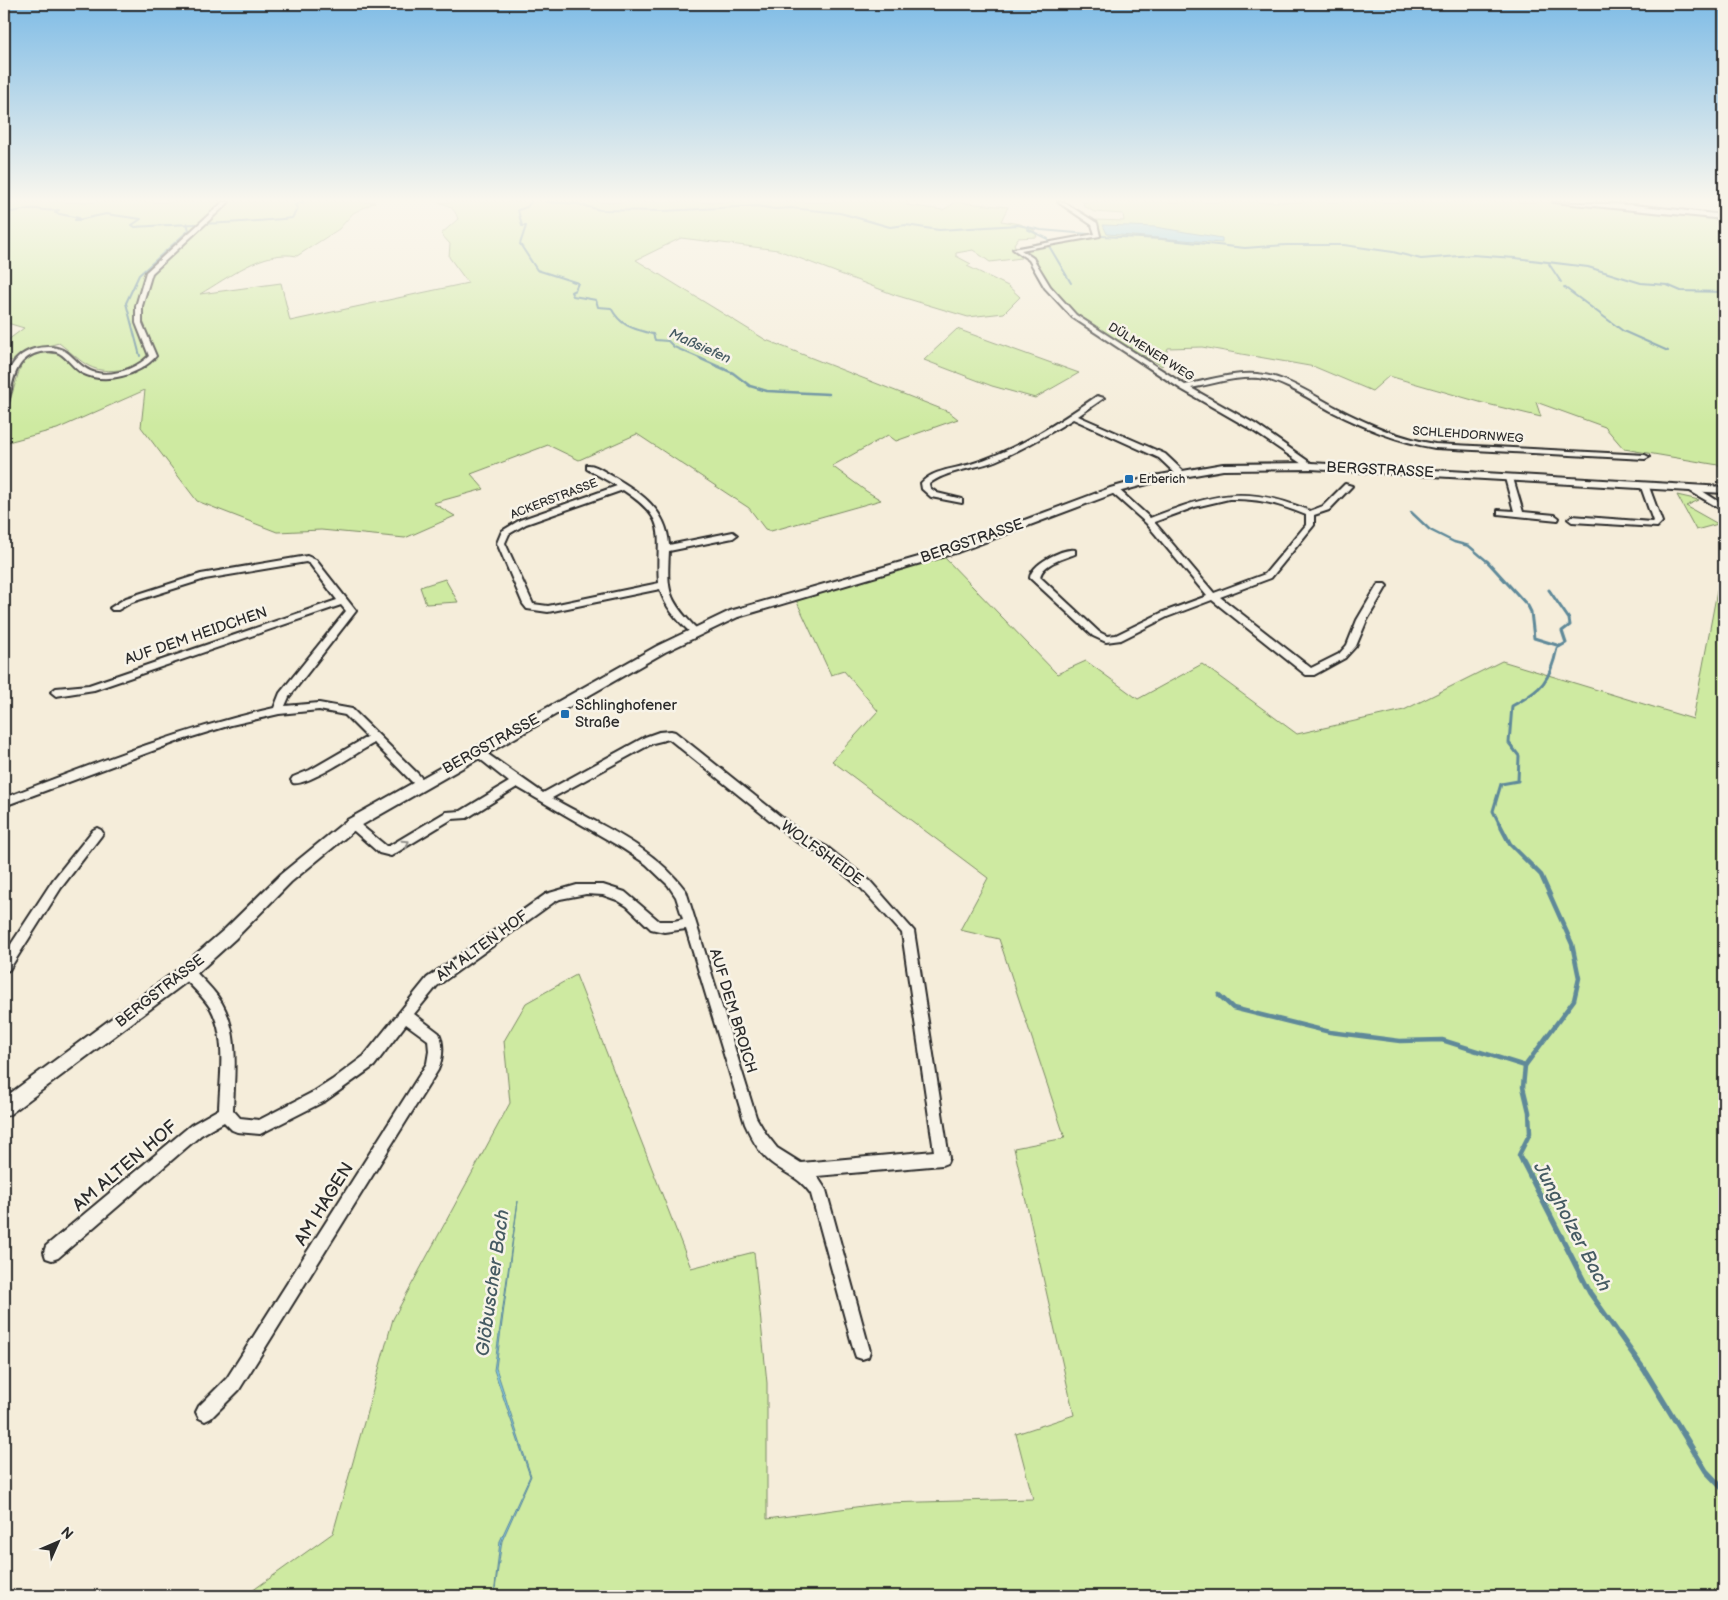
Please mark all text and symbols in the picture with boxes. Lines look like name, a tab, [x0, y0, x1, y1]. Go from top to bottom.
street label: DÜLMENER WEG	[1105, 319, 1197, 384]
water label: Maßsiefen	[667, 325, 734, 367]
street label: SCHLEHDORNWEG	[1412, 424, 1524, 446]
street label: BERGSTRASSE	[1326, 458, 1434, 482]
place label: Erberich	[1139, 472, 1186, 487]
marker: Erberich	[1123, 473, 1135, 485]
street label: ACKERSTRASSE	[508, 475, 600, 523]
street label: BERGSTRASSE	[918, 514, 1026, 568]
street label: AUF DEM HEIDCHEN	[122, 603, 270, 669]
place label: Schlinghofener Straße	[575, 696, 677, 732]
marker: Schlinghofener Straße	[559, 708, 571, 720]
street label: BERGSTRASSE	[439, 710, 543, 778]
street label: WOLFSHEIDE	[777, 817, 867, 889]
one-way arrow	[401, 839, 410, 849]
street label: AM ALTEN HOF	[433, 906, 531, 985]
street label: AUF DEM BROICH	[705, 946, 761, 1076]
street label: BERGSTRASSE	[112, 950, 208, 1032]
street label: AM ALTEN HOF	[68, 1116, 182, 1216]
water label: Jungholzer Bach	[1528, 1157, 1616, 1296]
street label: AM HAGEN	[290, 1159, 358, 1249]
water label: Glöbuscher Bach	[471, 1208, 515, 1358]
north arrow	[32, 1518, 82, 1568]
text: N	[57, 1523, 77, 1543]

